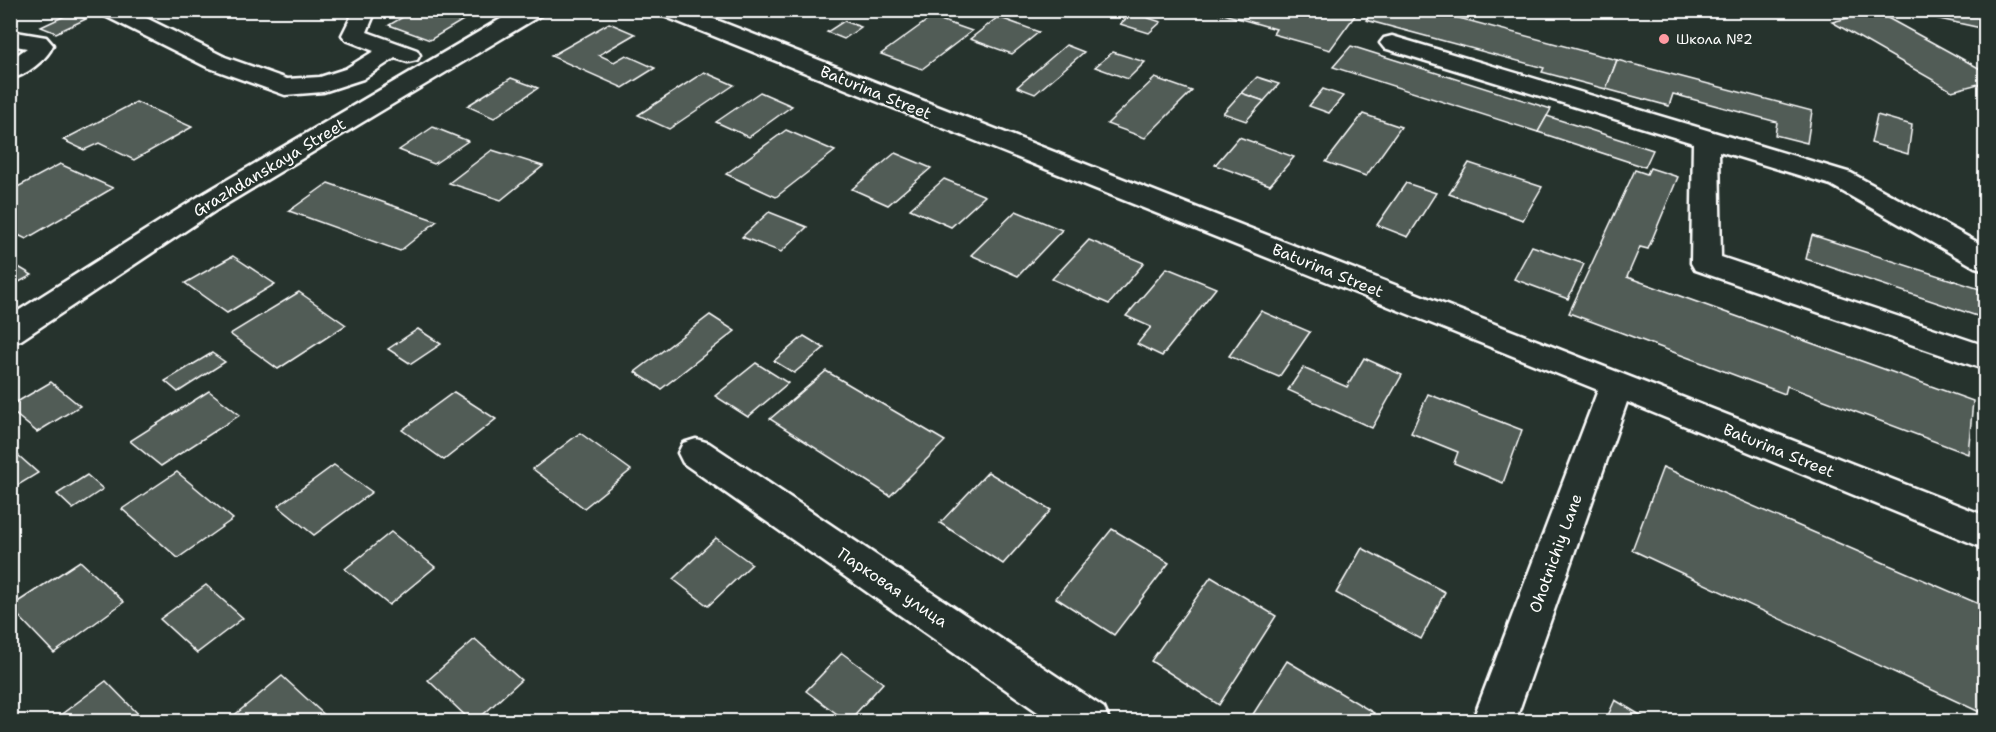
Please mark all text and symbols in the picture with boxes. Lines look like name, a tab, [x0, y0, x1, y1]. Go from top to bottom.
place label: Школа №2	[1676, 30, 1753, 48]
marker: Школа №2	[1657, 32, 1671, 46]
street label: Baturina Street	[817, 61, 935, 124]
street label: Grazhdanskaya Street	[189, 113, 350, 221]
street label: Baturina Street	[1269, 239, 1387, 302]
street label: Baturina Street	[1720, 419, 1838, 482]
street label: Ohotnichiy Lane	[1524, 491, 1587, 616]
street label: Парковая улица	[834, 543, 952, 632]

